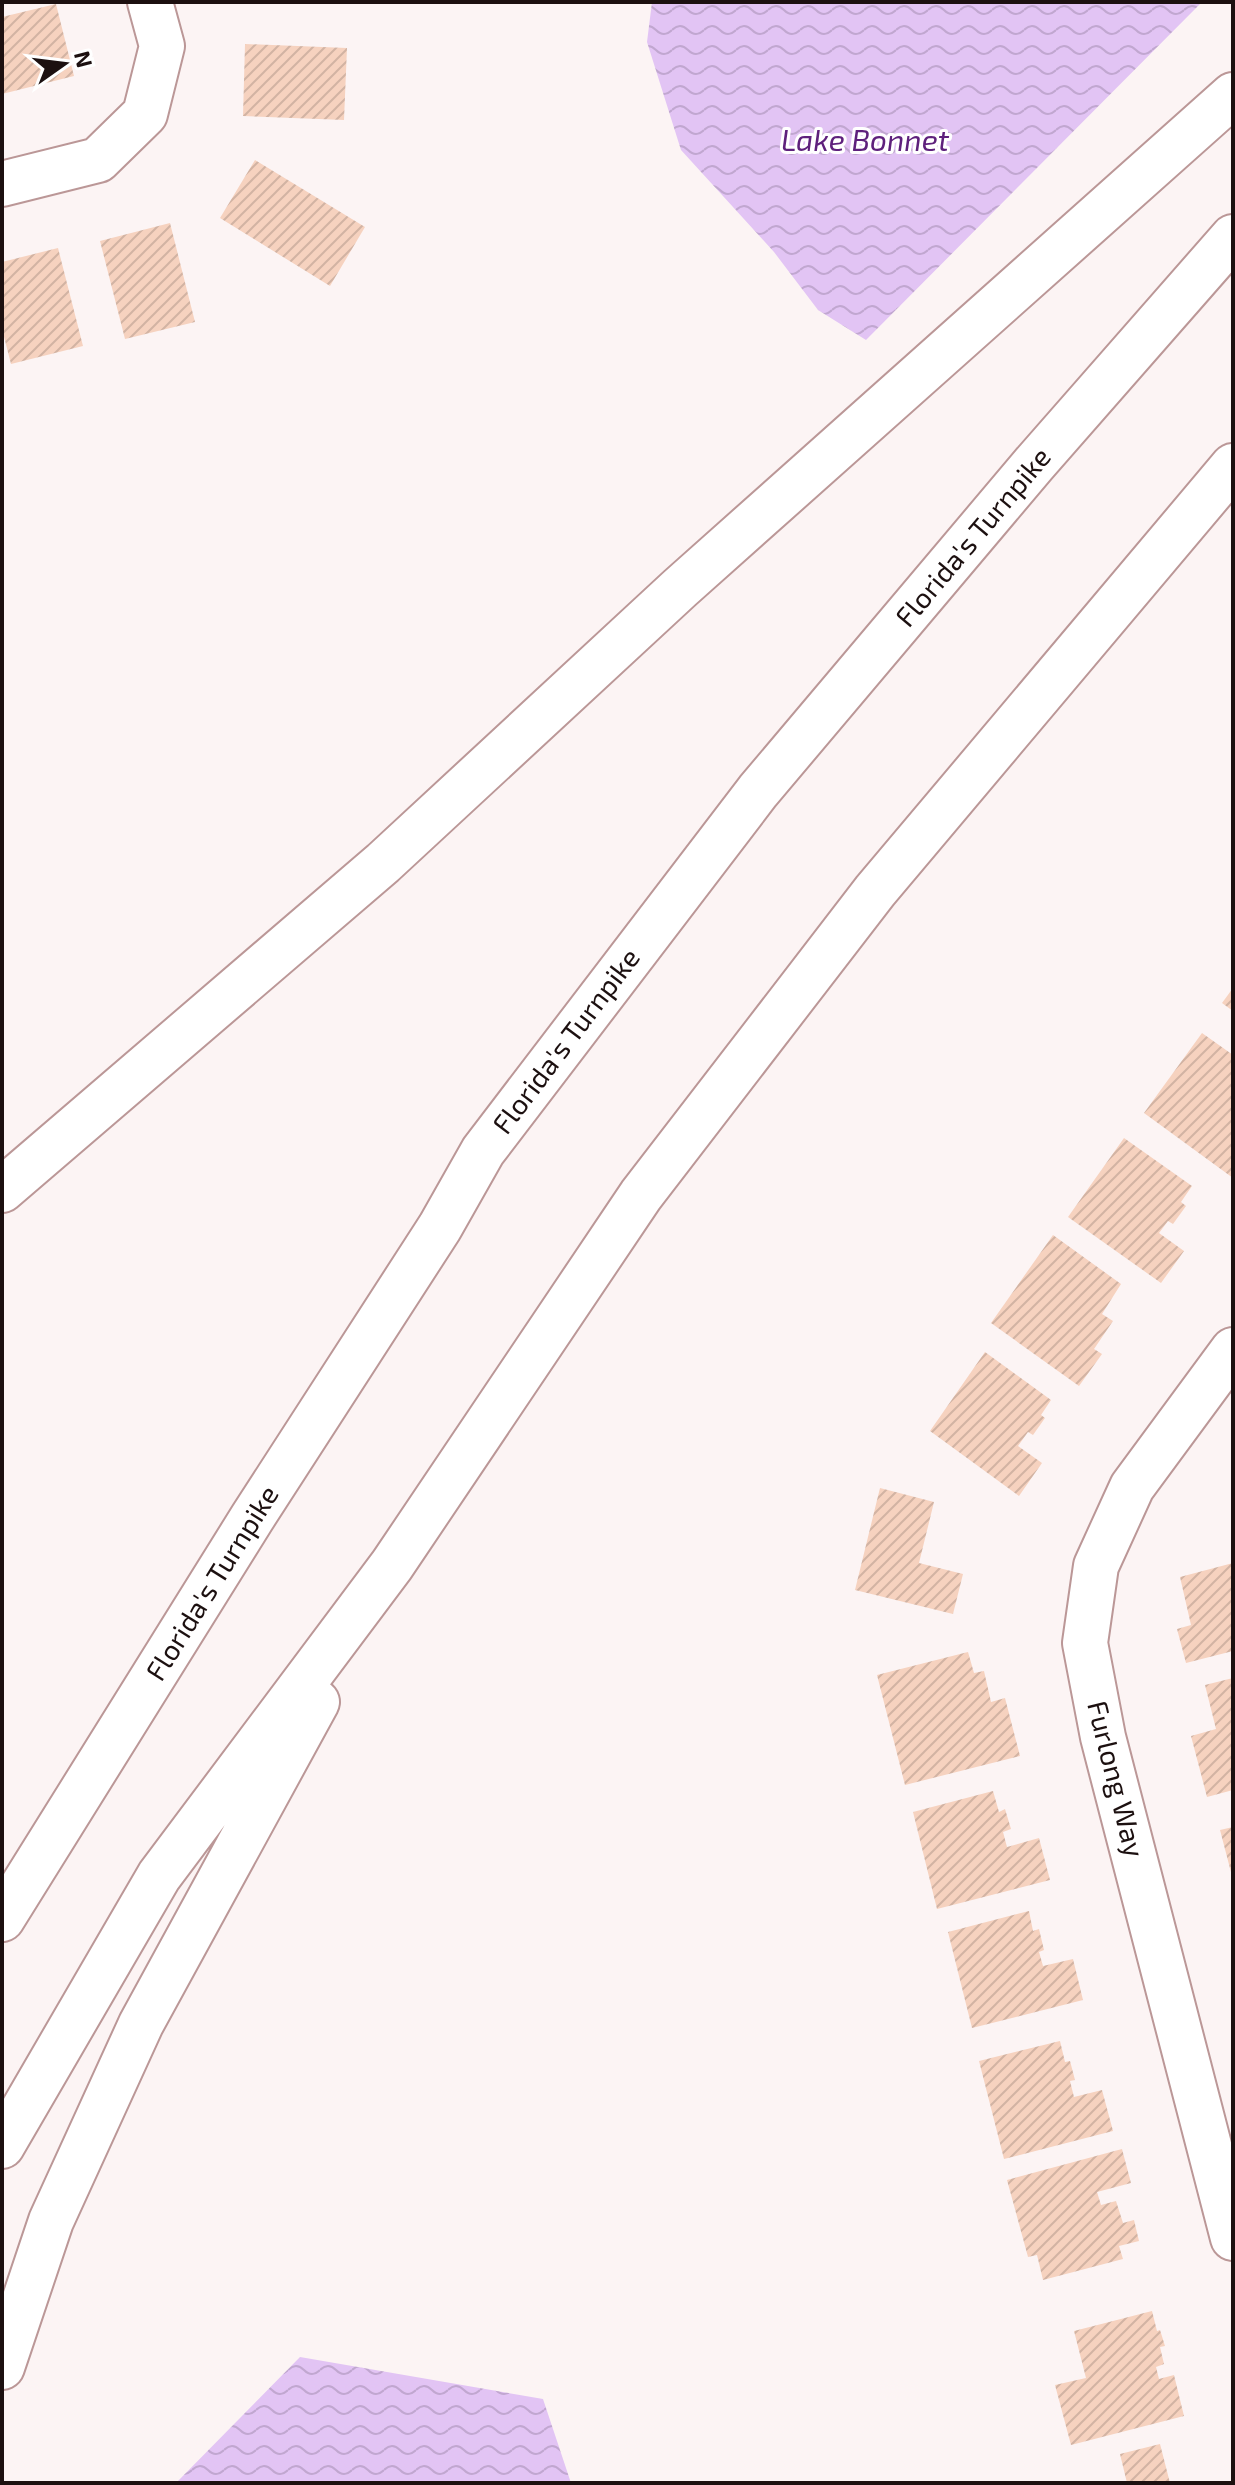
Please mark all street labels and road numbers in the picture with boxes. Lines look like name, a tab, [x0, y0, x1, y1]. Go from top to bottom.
street label: Florida's Turnpike	[887, 440, 1057, 633]
street label: Florida's Turnpike	[484, 941, 646, 1140]
street label: Florida's Turnpike	[138, 1479, 285, 1686]
street label: Furlong Way	[1081, 1697, 1153, 1861]

